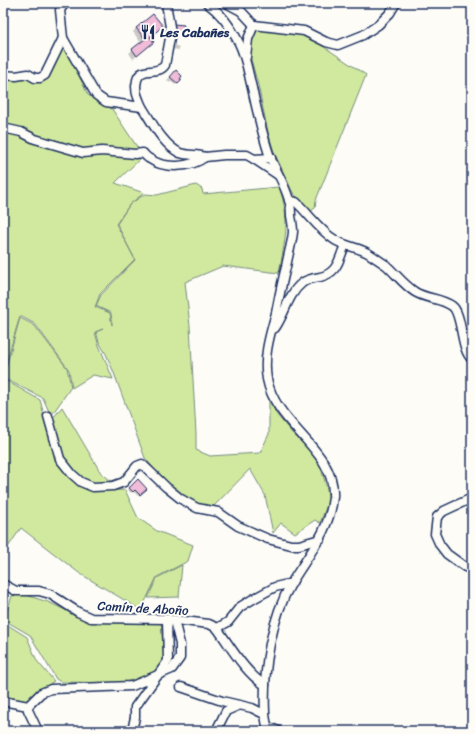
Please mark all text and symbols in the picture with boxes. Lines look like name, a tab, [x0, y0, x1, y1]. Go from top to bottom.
place label: Les Cabañes	[160, 21, 230, 44]
restaurant icon: Les Cabañes	[139, 23, 157, 41]
street label: Camín de Aboño	[97, 594, 190, 622]

